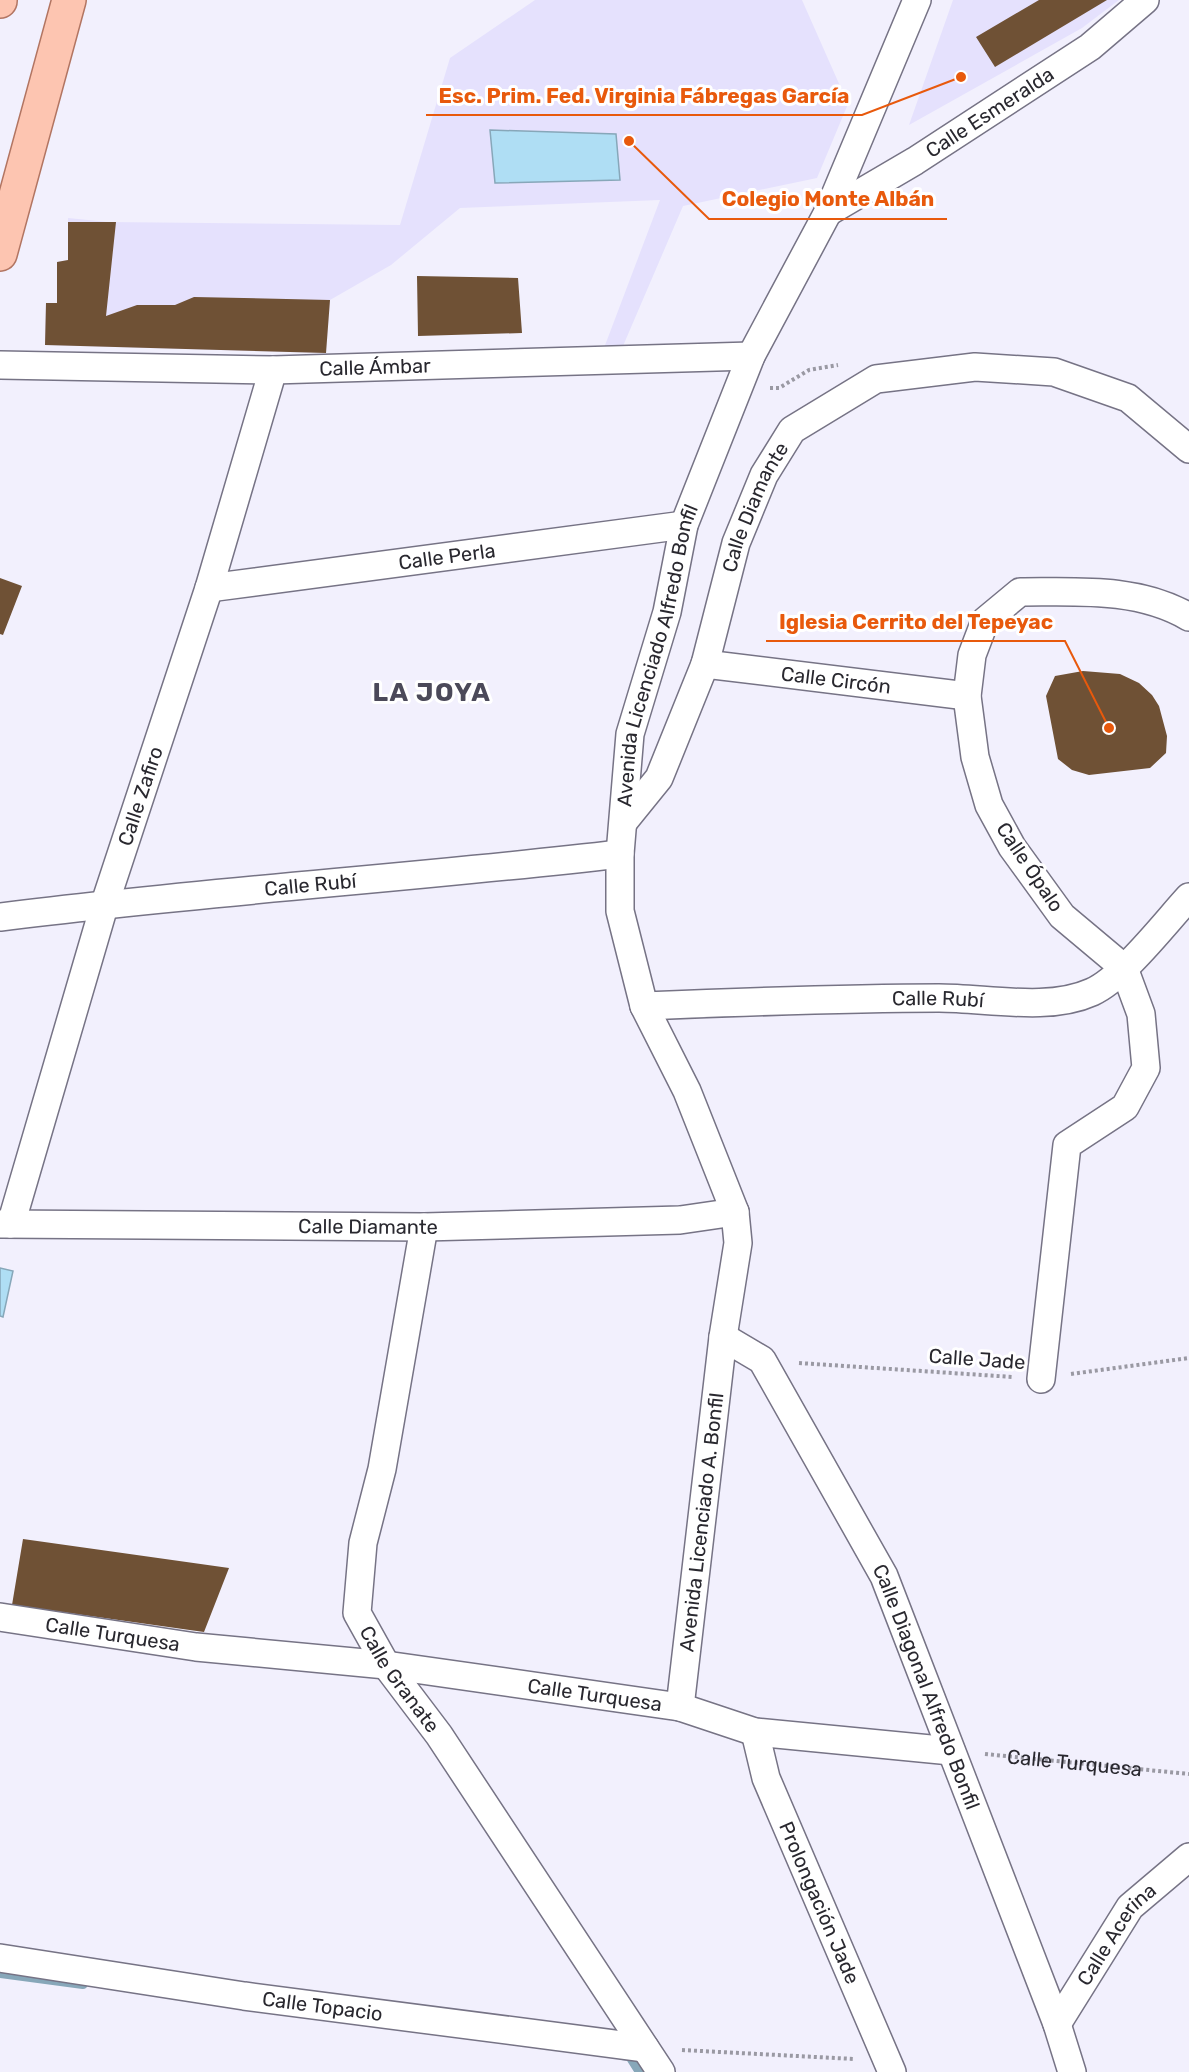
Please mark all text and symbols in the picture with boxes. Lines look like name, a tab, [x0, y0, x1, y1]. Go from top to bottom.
street label: Calle Esmeralda	[921, 62, 1058, 163]
callout: Esc. Prim. Fed. Virginia Fábregas García	[426, 76, 862, 115]
text: Esc. Prim. Fed. Virginia Fábregas García	[439, 83, 849, 108]
callout: Colegio Monte Albán	[709, 180, 947, 219]
text: Colegio Monte Albán	[722, 186, 934, 211]
street label: Calle Ámbar	[319, 353, 431, 381]
street label: Calle Diamante	[717, 438, 793, 575]
street label: Avenida Licenciado Alfredo Bonfil	[612, 501, 703, 808]
street label: Calle Perla	[397, 538, 497, 575]
callout: Iglesia Cerrito del Tepeyac	[766, 602, 1065, 641]
text: Iglesia Cerrito del Tepeyac	[779, 609, 1053, 634]
street label: Calle Circón	[780, 661, 892, 699]
district label: LA JOYA	[373, 677, 491, 708]
street label: Calle Zafiro	[113, 743, 168, 849]
street label: Calle Ópalo	[991, 818, 1069, 916]
street label: Calle Rubí	[263, 868, 358, 901]
street label: Calle Rubí	[892, 986, 986, 1012]
street label: Calle Diamante	[298, 1214, 438, 1239]
street label: Calle Jade	[928, 1344, 1026, 1374]
street label: Avenida Licenciado A. Bonfil	[675, 1391, 728, 1653]
street label: Calle Diagonal Alfredo Bonfil	[868, 1560, 985, 1813]
street label: Calle Turquesa	[44, 1612, 182, 1656]
street label: Calle Granate	[355, 1622, 445, 1737]
street label: Calle Turquesa	[526, 1673, 664, 1716]
street label: Calle Turquesa	[1006, 1744, 1143, 1781]
street label: Prolongación Jade	[774, 1818, 865, 1988]
street label: Calle Acerina	[1072, 1878, 1161, 1990]
street label: Calle Topacio	[261, 1986, 384, 2026]

